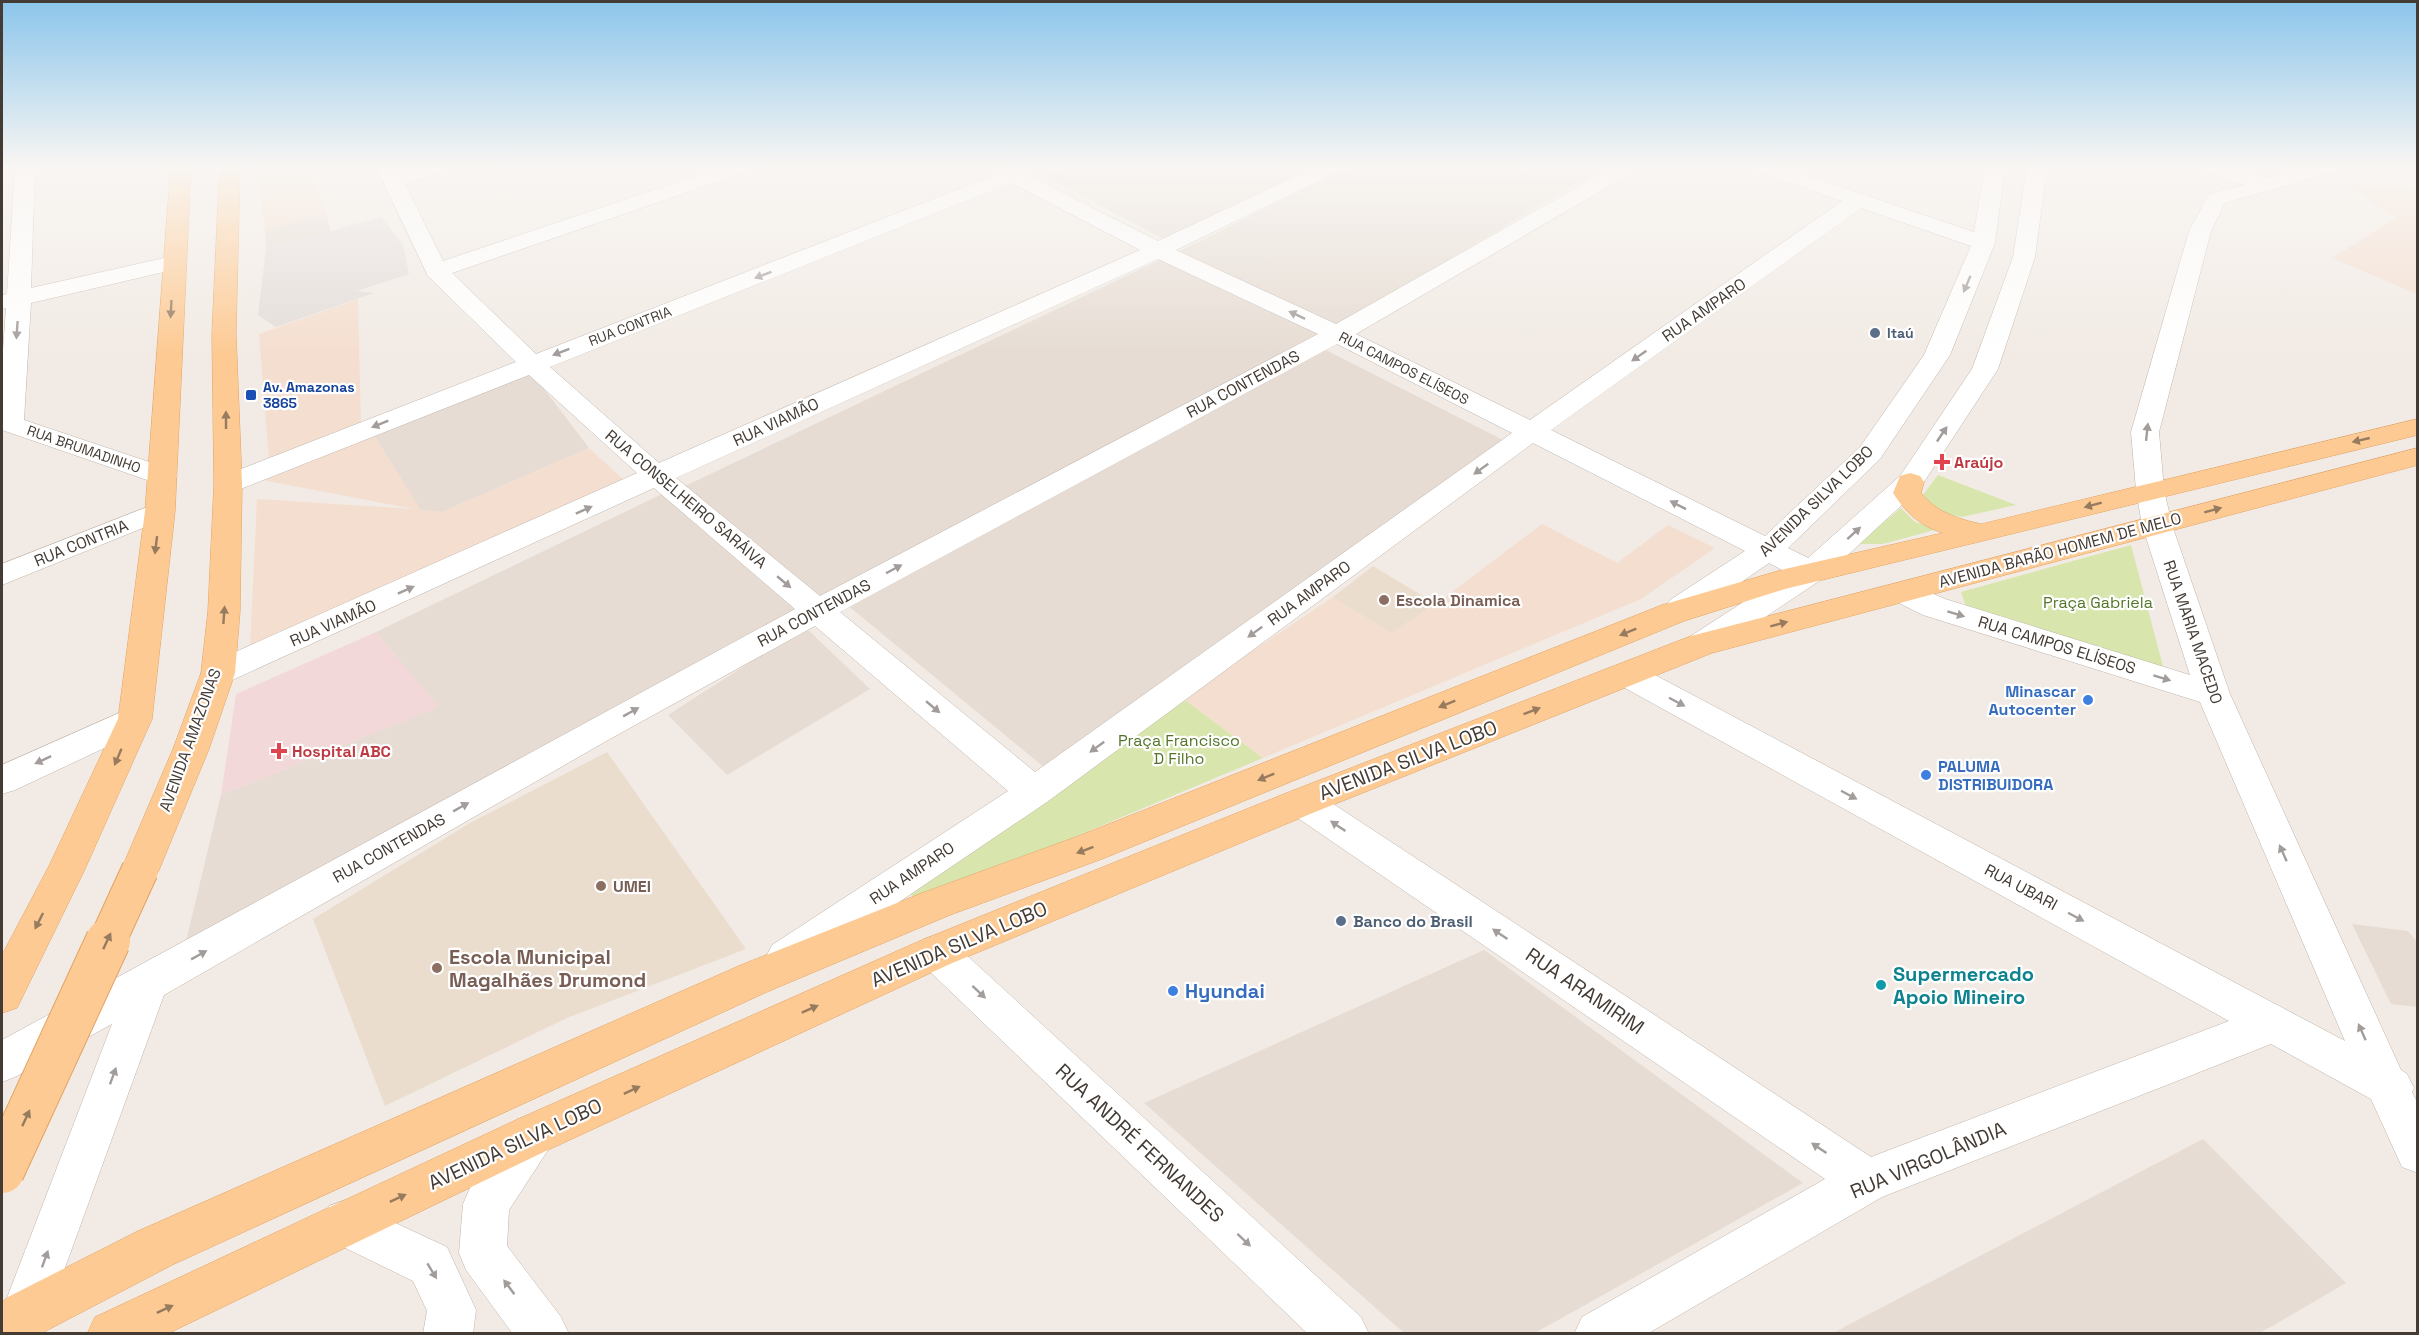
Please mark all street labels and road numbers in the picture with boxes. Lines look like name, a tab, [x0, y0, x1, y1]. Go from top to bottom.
street label: RUA AMPARO	[1658, 273, 1750, 347]
street label: RUA CONTRIA	[586, 302, 674, 350]
street label: RUA CAMPOS ELÍSEOS	[1336, 327, 1472, 409]
street label: RUA CONTENDAS	[1183, 345, 1303, 423]
street label: RUA VIAMÃO	[730, 393, 822, 451]
street label: RUA BRUMADINHO	[25, 421, 143, 477]
street label: RUA CONSELHEIRO SARÁIVA	[601, 425, 771, 573]
street label: AVENIDA SILVA LOBO	[1754, 441, 1878, 561]
street label: AVENIDA BARÃO HOMEM DE MELO	[1936, 507, 2184, 593]
street label: RUA CONTRIA	[31, 515, 131, 571]
street label: RUA AMPARO	[1263, 556, 1355, 630]
street label: RUA MARIA MACEDO	[2159, 557, 2227, 707]
street label: RUA CONTENDAS	[754, 574, 874, 652]
street label: RUA VIAMÃO	[286, 595, 380, 651]
street label: RUA CAMPOS ELÍSEOS	[1976, 611, 2139, 679]
street label: AVENIDA AMAZONAS	[154, 665, 226, 815]
street label: AVENIDA SILVA LOBO	[1315, 714, 1501, 806]
street label: RUA CONTENDAS	[329, 808, 449, 888]
street label: RUA AMPARO	[866, 837, 958, 909]
street label: RUA UBARI	[1981, 859, 2061, 915]
street label: AVENIDA SILVA LOBO	[867, 895, 1051, 993]
street label: RUA ARAMIRIM	[1521, 942, 1649, 1040]
street label: RUA ANDRÉ FERNANDES	[1050, 1058, 1230, 1228]
street label: AVENIDA SILVA LOBO	[424, 1092, 606, 1196]
street label: RUA VIRGOLÂNDIA	[1846, 1115, 2010, 1205]

